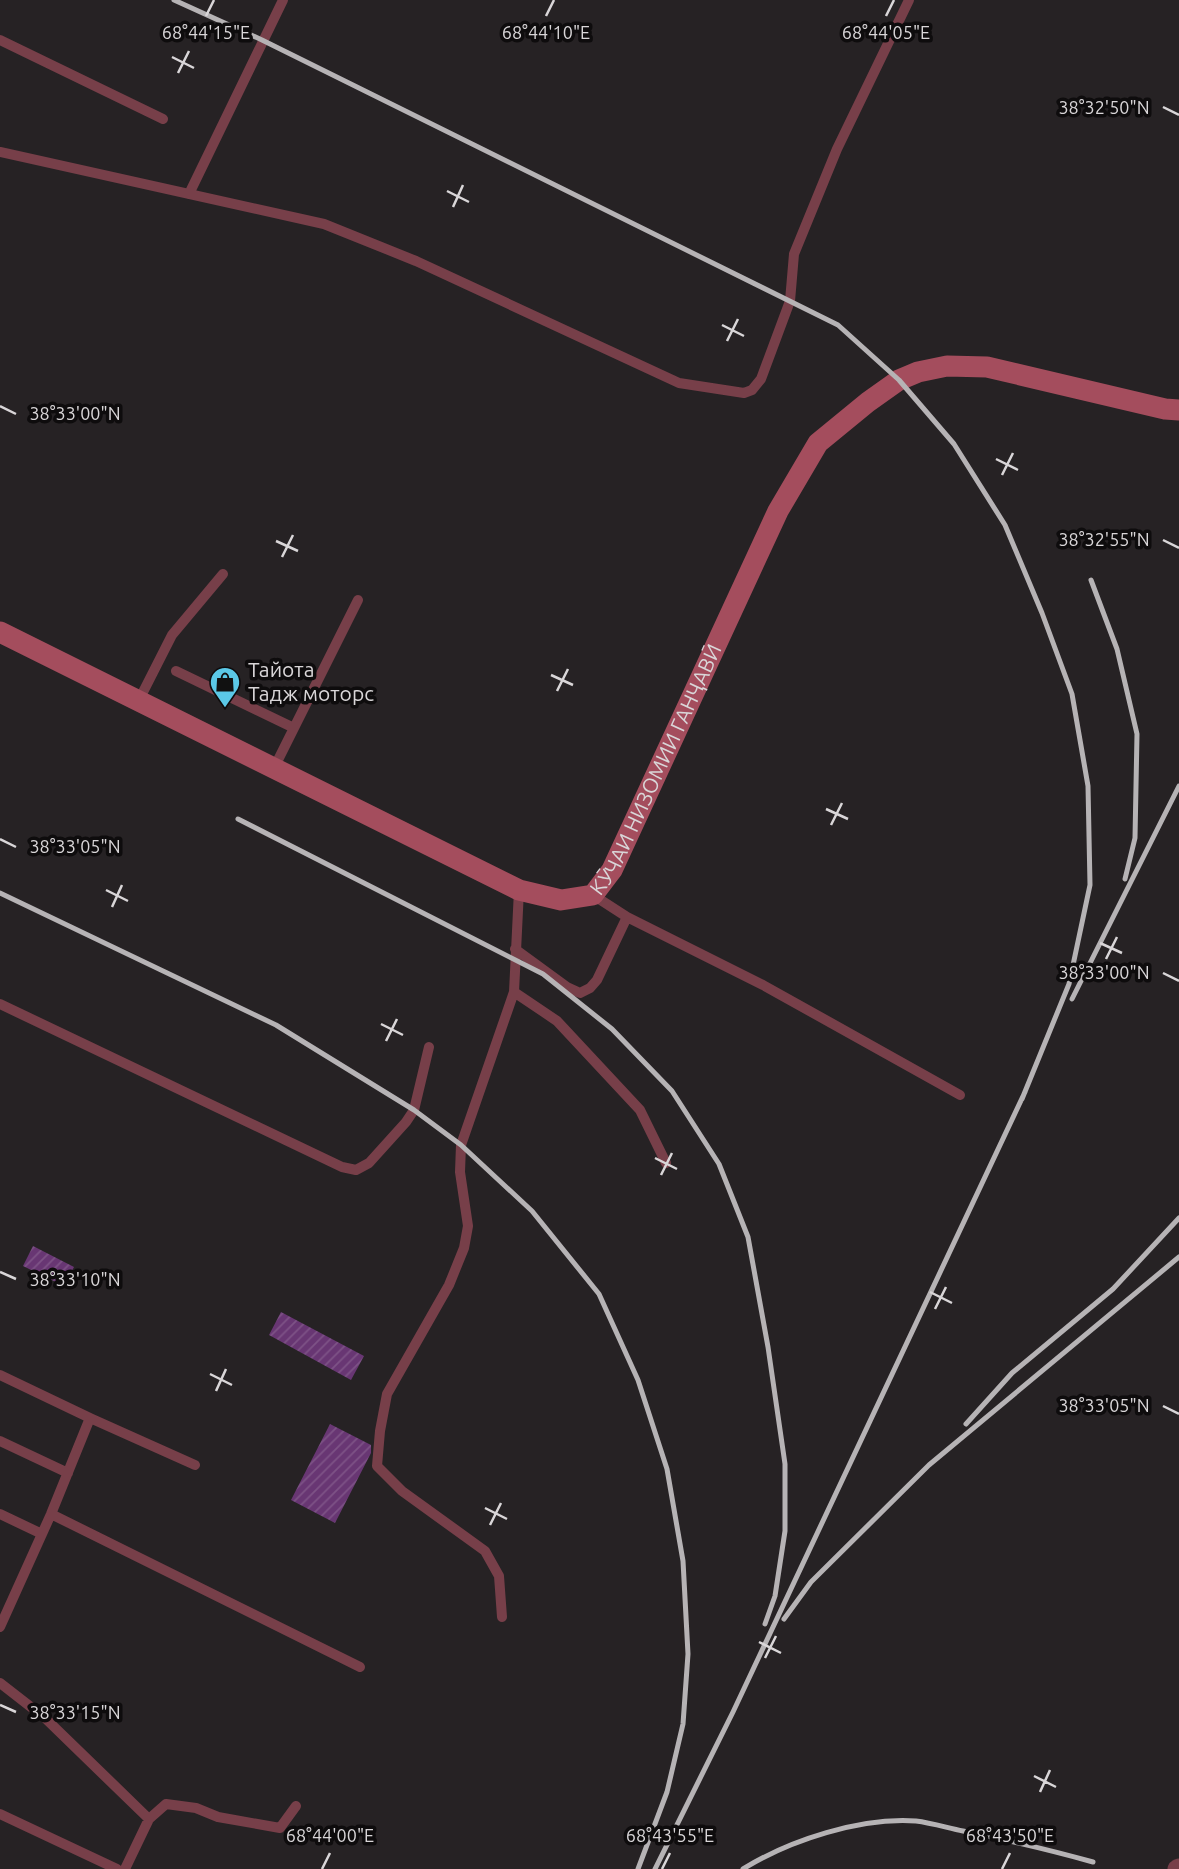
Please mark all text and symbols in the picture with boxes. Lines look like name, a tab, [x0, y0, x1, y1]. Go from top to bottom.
text: 68°44'15"E	[162, 22, 250, 42]
text: 68°44'10"E	[502, 22, 590, 42]
text: 68°44'05"E	[842, 22, 930, 42]
text: 38°32'50"N	[1058, 97, 1150, 117]
text: 38°33'00"N	[29, 403, 121, 423]
text: 38°32'55"N	[1058, 529, 1150, 549]
street label: КӮЧАИ НИЗОМИИ ГАНҶАВӢ	[584, 640, 726, 899]
place label: Тайота Тадж моторс	[248, 657, 374, 705]
shop icon: Тайота Тадж моторс	[208, 665, 242, 709]
text: 38°33'05"N	[29, 836, 121, 856]
text: 38°33'00"N	[1058, 962, 1150, 982]
text: 38°33'10"N	[29, 1269, 121, 1289]
text: 38°33'05"N	[1058, 1395, 1150, 1415]
text: 38°33'15"N	[29, 1702, 121, 1722]
text: 68°44'00"E	[286, 1825, 374, 1845]
text: 68°43'55"E	[626, 1825, 714, 1845]
text: 68°43'50"E	[966, 1825, 1054, 1845]

